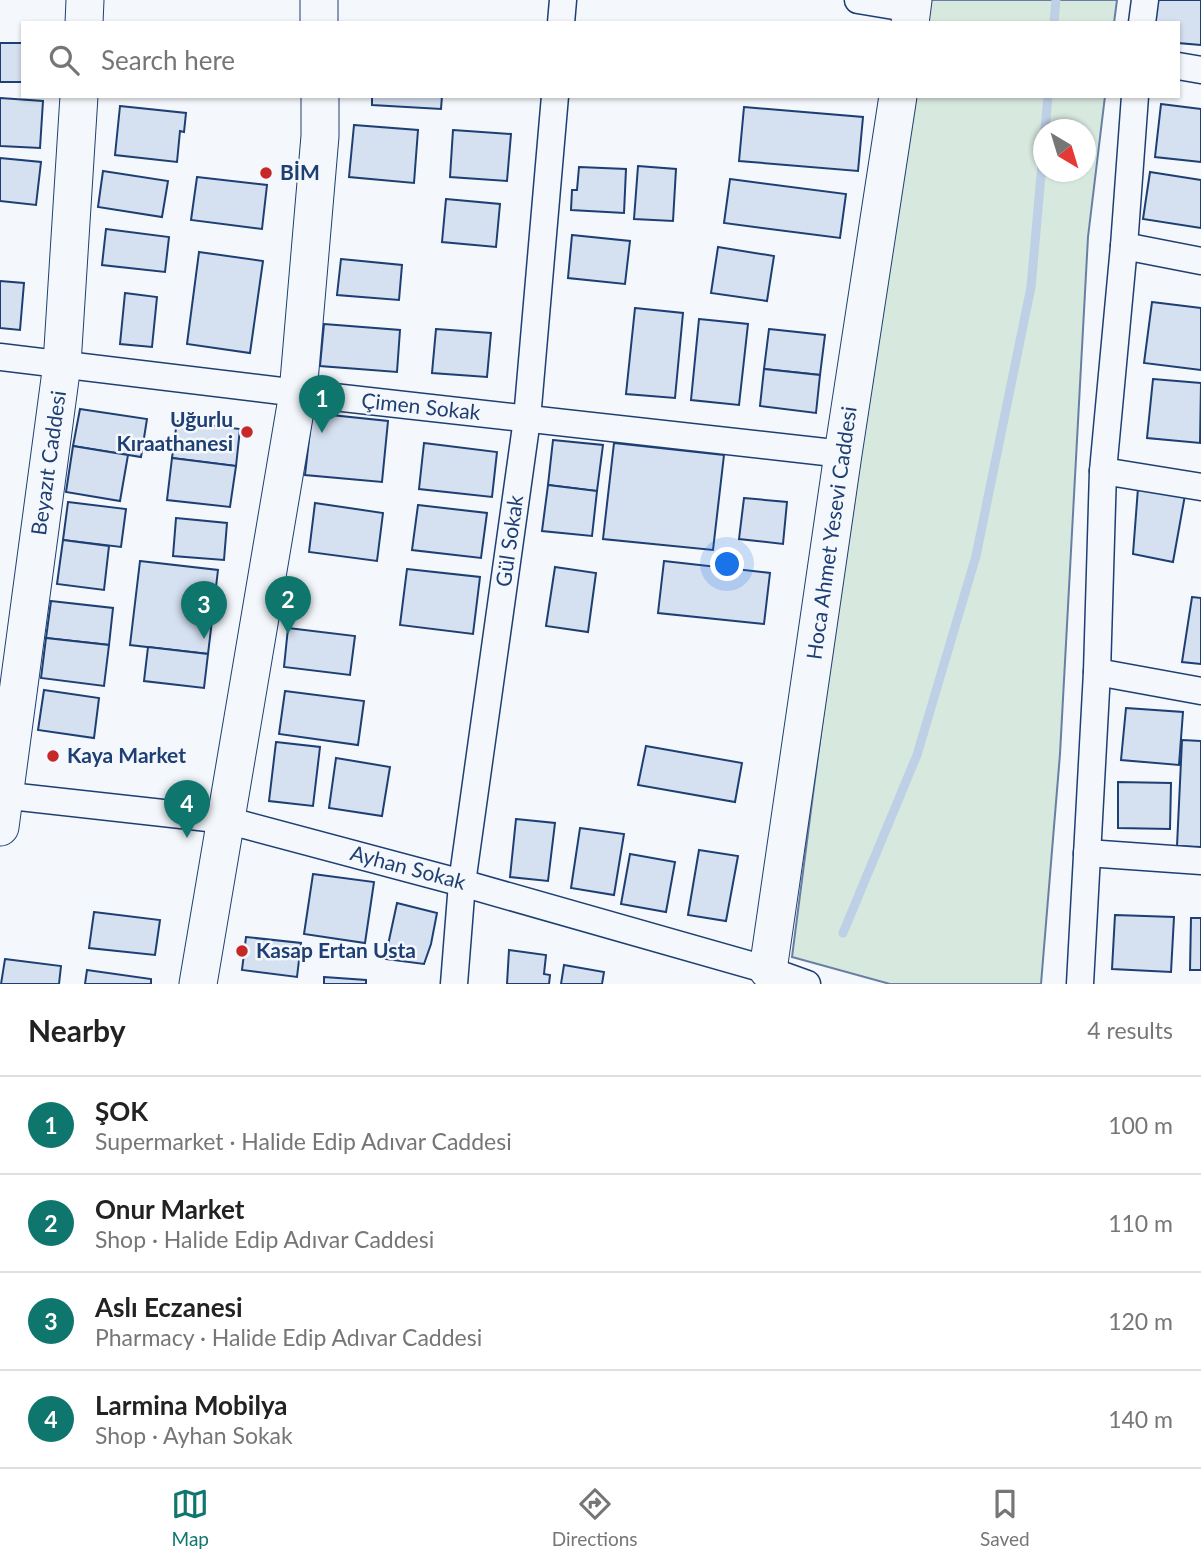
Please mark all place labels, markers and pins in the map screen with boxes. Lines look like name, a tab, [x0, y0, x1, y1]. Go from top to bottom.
place label: BİM	[280, 159, 320, 184]
marker: BİM	[258, 165, 274, 181]
pin: 1	[299, 375, 345, 433]
place label: Uğurlu Kıraathanesi	[116, 406, 233, 455]
marker: Uğurlu Kıraathanesi	[239, 424, 255, 440]
pin: 2	[265, 576, 311, 634]
pin: 3	[181, 581, 227, 639]
place label: Kaya Market	[67, 742, 186, 767]
marker: Kaya Market	[45, 748, 61, 764]
pin: 4	[164, 780, 210, 838]
place label: Kasap Ertan Usta	[256, 937, 416, 962]
marker: Kasap Ertan Usta	[234, 943, 250, 959]

